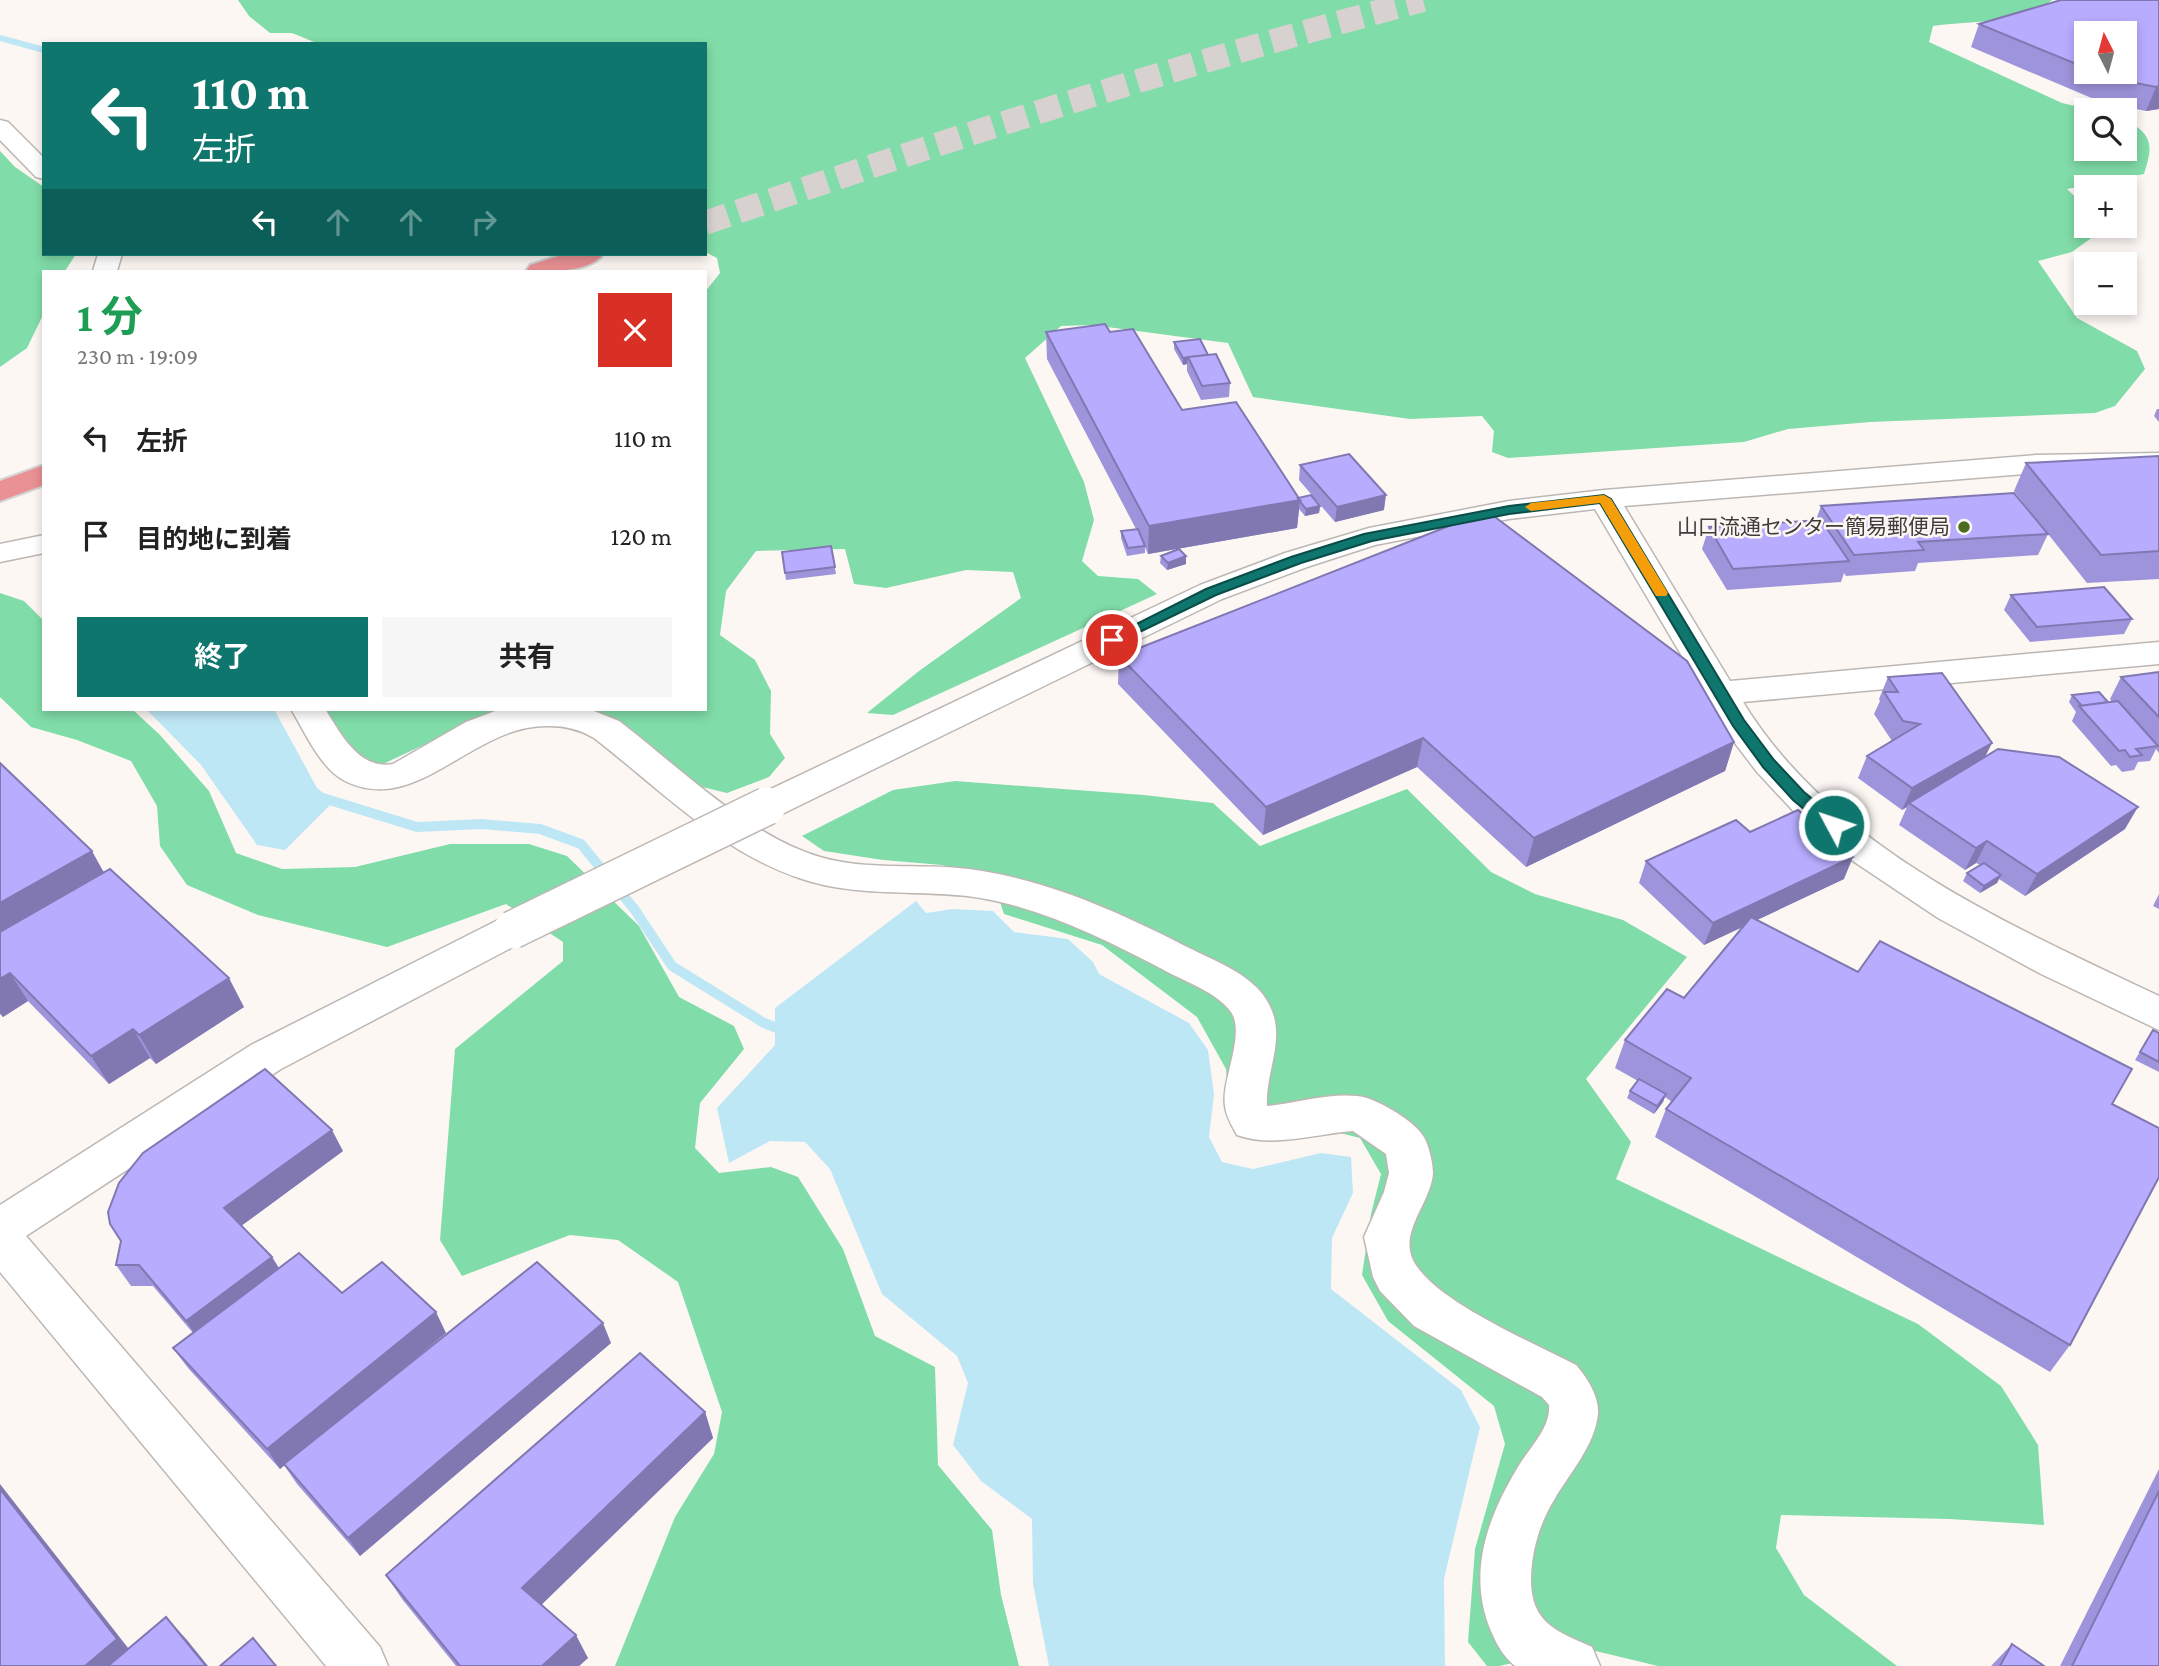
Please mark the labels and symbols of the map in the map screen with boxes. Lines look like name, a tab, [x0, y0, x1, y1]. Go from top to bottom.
north arrow	[2074, 21, 2137, 84]
place label: 山口流通センター簡易郵便局	[1677, 515, 1950, 539]
marker: 山口流通センター簡易郵便局	[1956, 519, 1972, 535]
pin	[1082, 610, 1142, 670]
position arrow	[1797, 788, 1871, 862]

